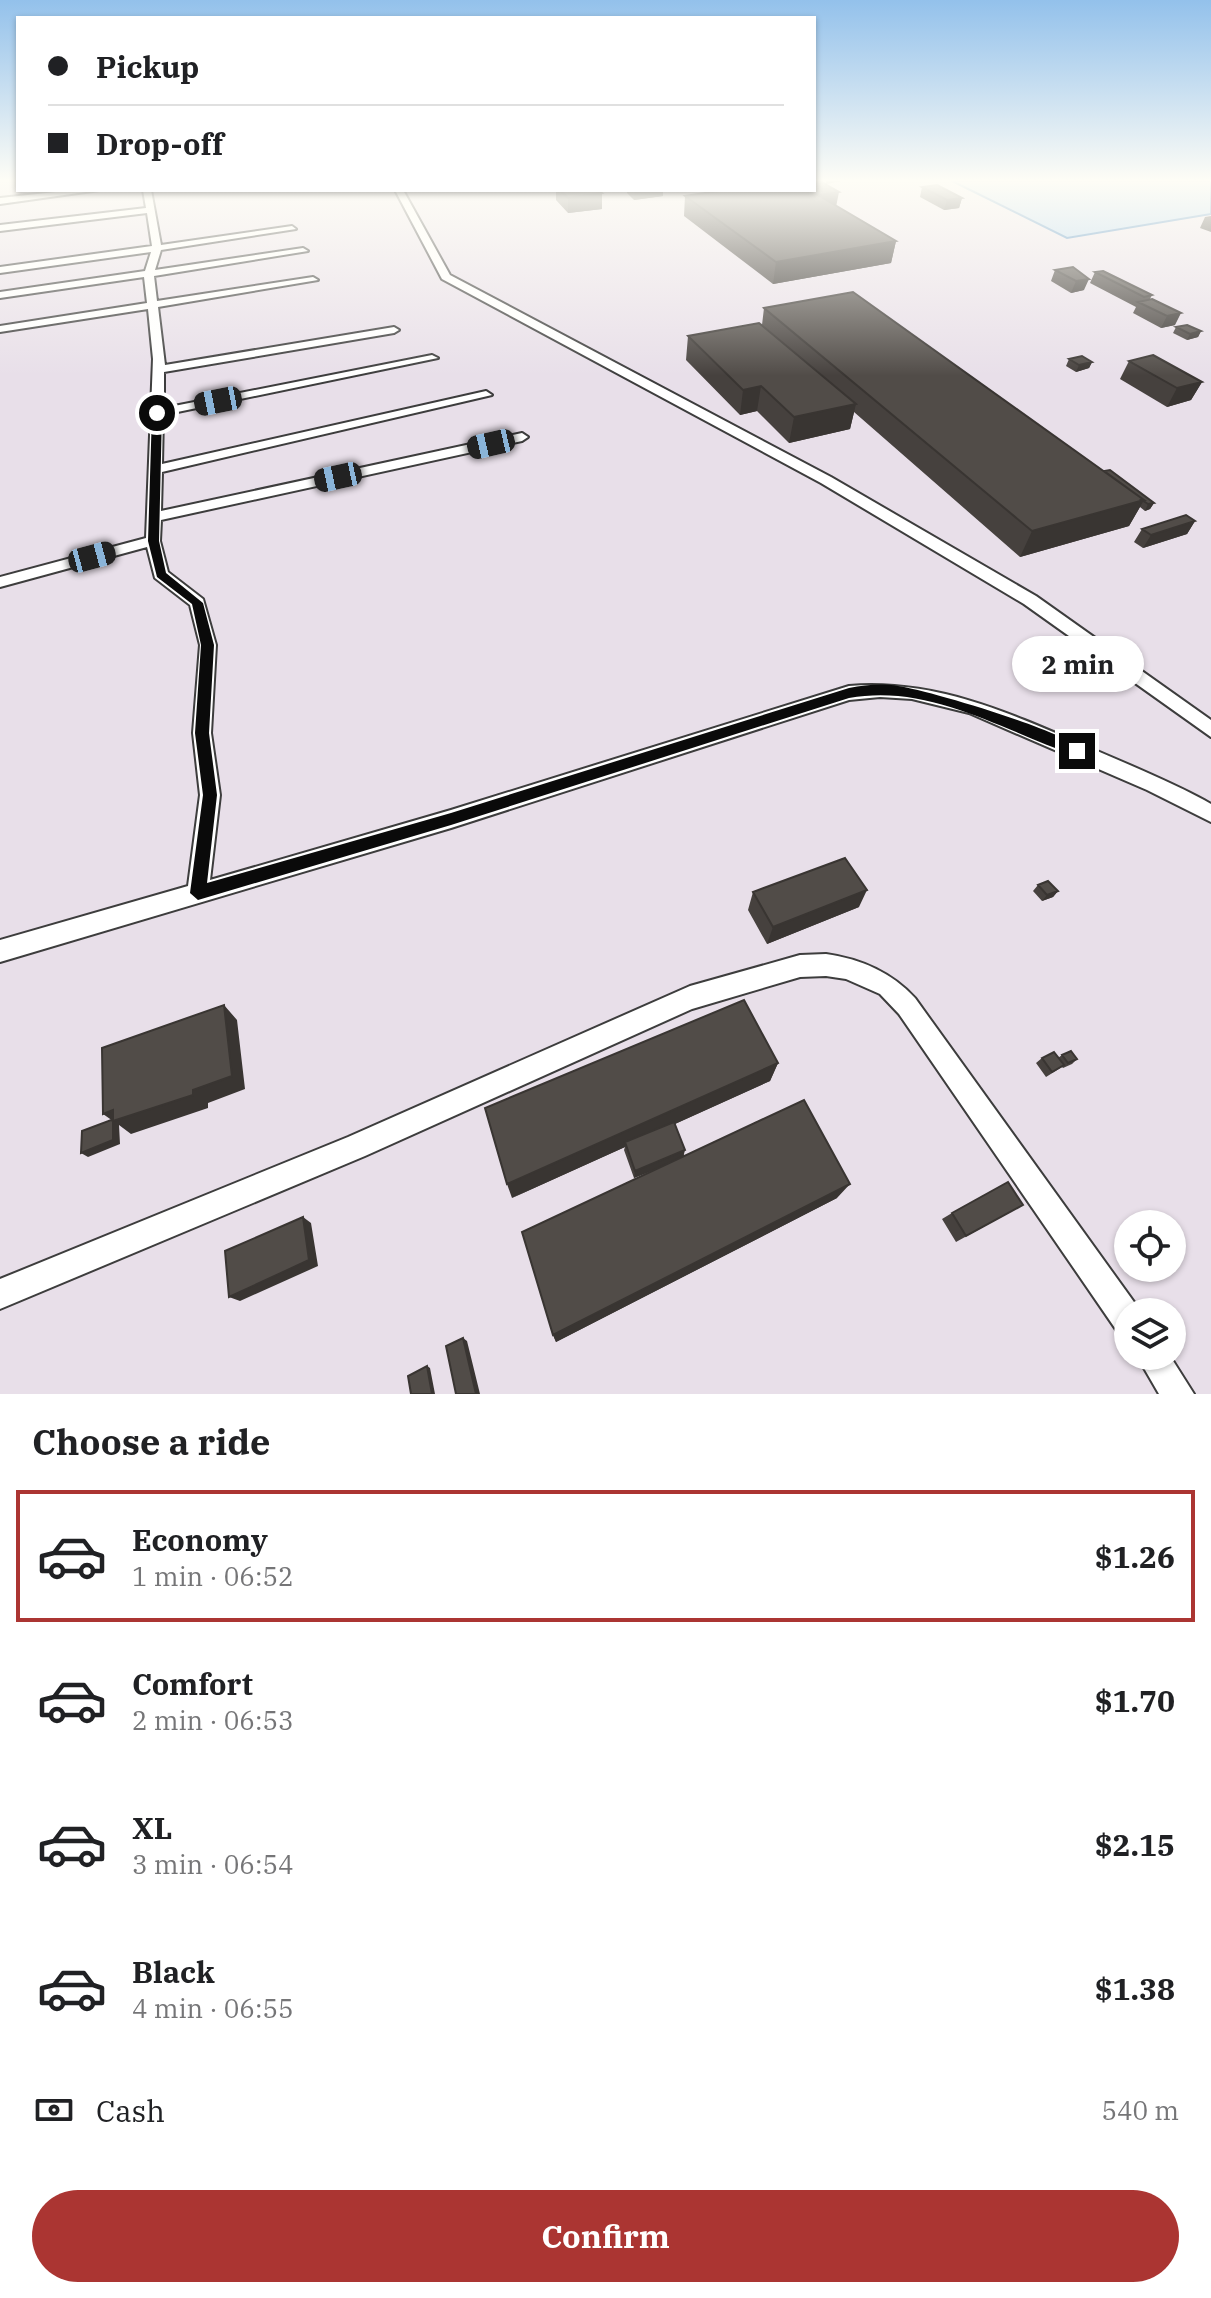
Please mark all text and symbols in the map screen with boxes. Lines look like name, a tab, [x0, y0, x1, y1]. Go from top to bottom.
text: Pickup	[96, 47, 199, 86]
text: Drop-off	[96, 124, 224, 163]
car	[192, 385, 244, 417]
route start	[139, 395, 175, 431]
car	[465, 427, 517, 461]
car	[312, 460, 364, 494]
car	[66, 539, 118, 575]
callout: 2 min	[1011, 635, 1143, 691]
text: 2 min	[1042, 647, 1114, 681]
route end	[1059, 733, 1095, 769]
map controls	[1114, 1210, 1186, 1370]
button: locate	[1114, 1210, 1186, 1282]
button: layers	[1114, 1298, 1186, 1370]
text: Choose a ride	[32, 1418, 271, 1465]
icon: car	[36, 1520, 108, 1592]
text: Economy	[132, 1520, 268, 1559]
text: $1.26	[1095, 1537, 1175, 1576]
text: 1 min · 06:52	[132, 1559, 294, 1593]
icon: car	[36, 1664, 108, 1736]
text: Comfort	[132, 1664, 253, 1703]
text: $1.70	[1095, 1681, 1175, 1720]
text: 2 min · 06:53	[132, 1703, 294, 1737]
icon: car	[36, 1808, 108, 1880]
text: XL	[132, 1808, 172, 1847]
text: $2.15	[1095, 1825, 1175, 1864]
text: 3 min · 06:54	[132, 1847, 294, 1881]
icon: car	[36, 1952, 108, 2024]
text: Black	[132, 1952, 215, 1991]
text: $1.38	[1095, 1969, 1175, 2008]
text: 4 min · 06:55	[132, 1991, 294, 2025]
icon: cash	[32, 2088, 76, 2132]
text: Cash	[96, 2091, 165, 2130]
text: 540 m	[1101, 2093, 1179, 2127]
button: Confirm	[32, 2190, 1179, 2282]

